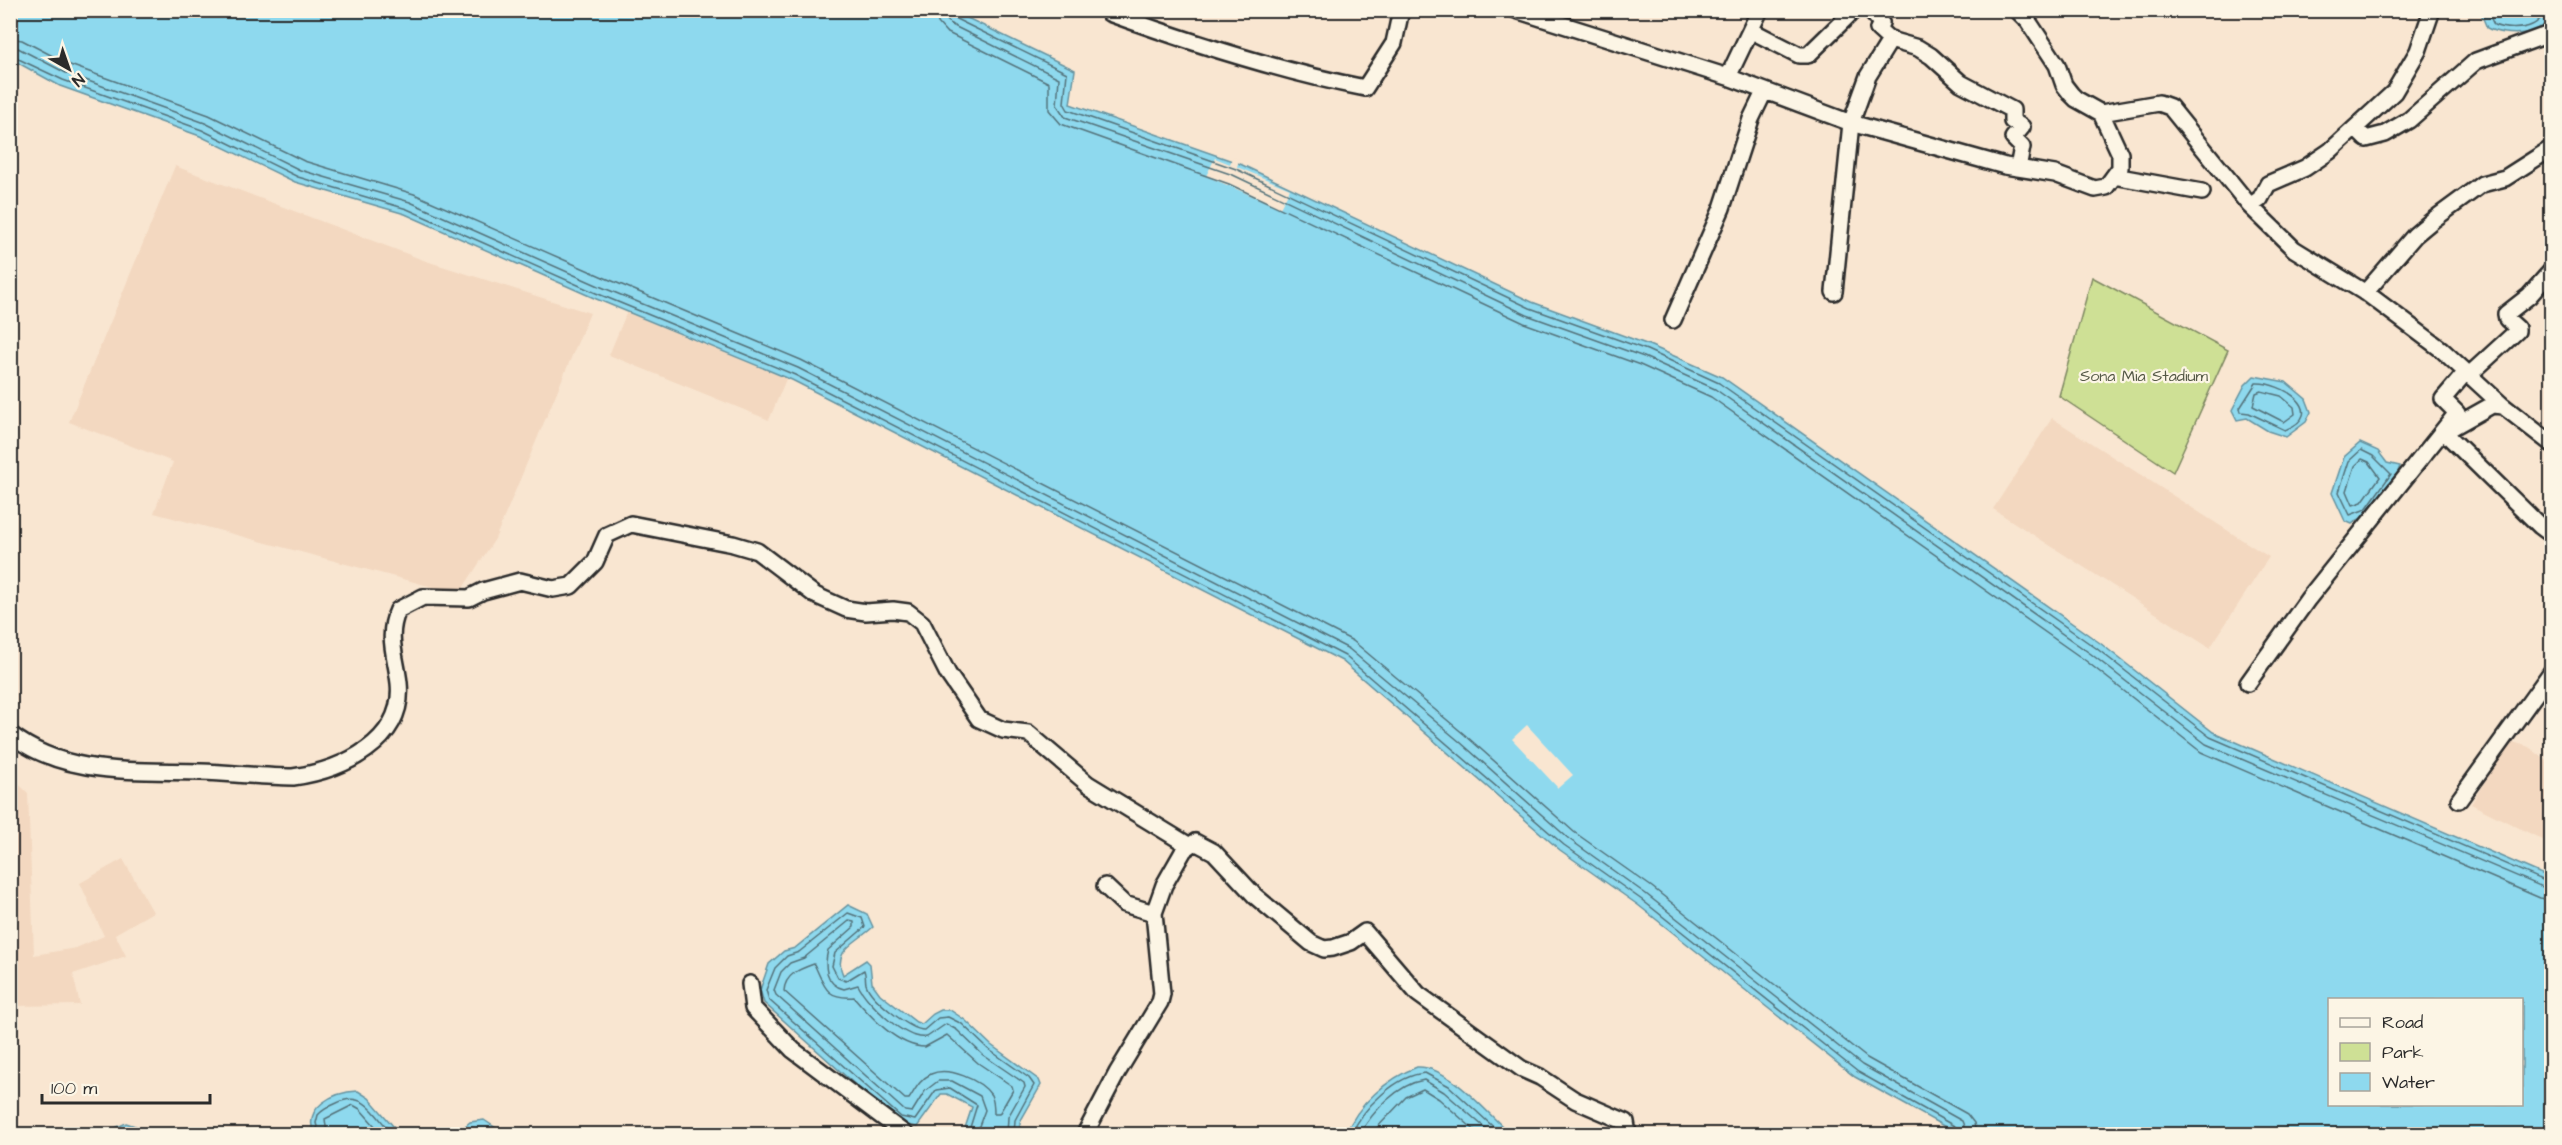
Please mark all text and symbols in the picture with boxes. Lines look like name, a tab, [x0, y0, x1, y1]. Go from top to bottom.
north arrow	[39, 39, 99, 99]
text: N	[67, 68, 89, 91]
park label: Sona Mia Stadium	[2080, 365, 2209, 387]
legend	[2328, 998, 2523, 1106]
text: Road	[2382, 1010, 2423, 1035]
text: Park	[2382, 1040, 2424, 1065]
scale bar	[42, 1067, 210, 1105]
text: Water	[2382, 1070, 2435, 1095]
text: 100 m	[51, 1076, 97, 1101]

